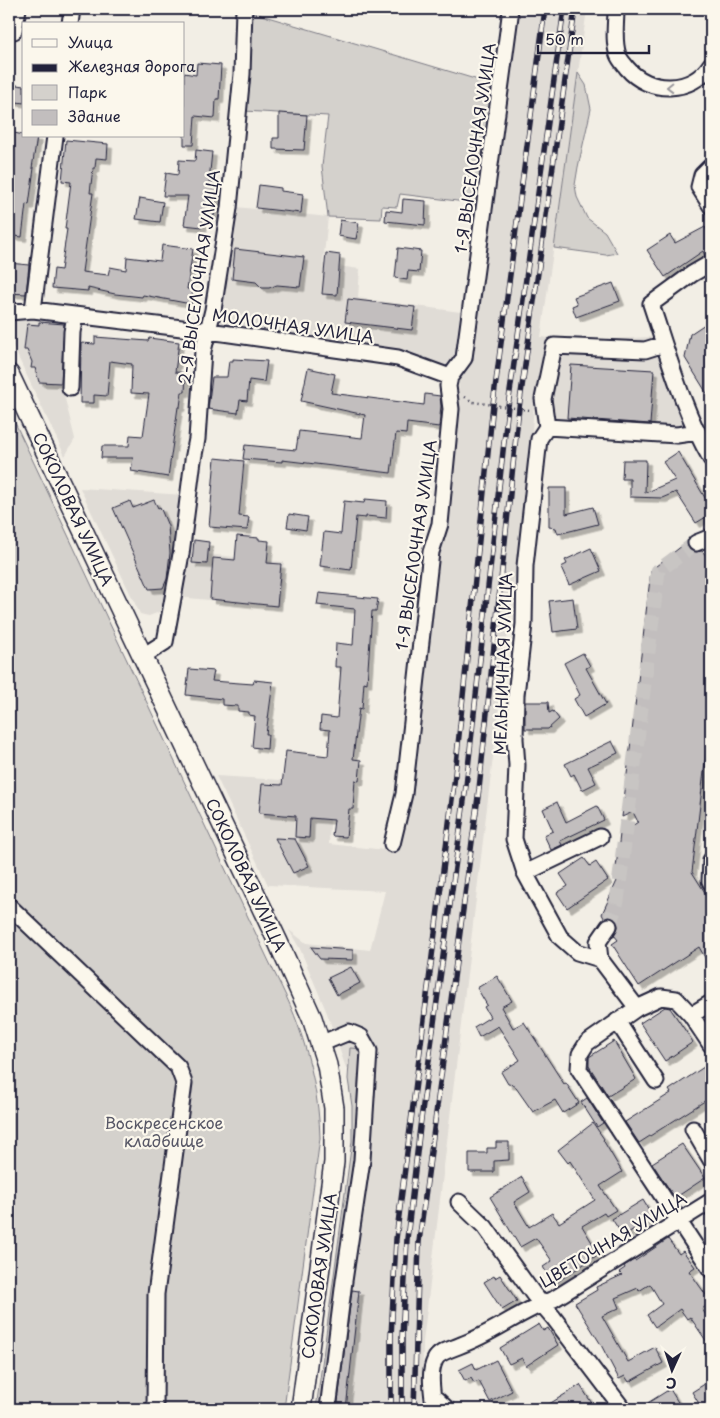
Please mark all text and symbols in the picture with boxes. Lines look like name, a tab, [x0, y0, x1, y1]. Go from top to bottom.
legend	[22, 22, 185, 138]
scale bar	[538, 22, 649, 54]
text: 50 m	[545, 27, 584, 50]
text: Улица	[68, 30, 113, 53]
street label: 1-Я ВЫСЕЛОЧНАЯ УЛИЦА	[447, 41, 501, 255]
text: Железная дорога	[68, 54, 196, 77]
text: Парк	[68, 80, 107, 103]
one-way arrow	[666, 81, 674, 92]
text: Здание	[68, 104, 121, 127]
street label: 2-Я ВЫСЕЛОЧНАЯ УЛИЦА	[171, 168, 225, 386]
street label: МОЛОЧНАЯ УЛИЦА	[211, 302, 375, 348]
street label: СОКОЛОВАЯ УЛИЦА	[28, 428, 120, 589]
street label: 1-Я ВЫСЕЛОЧНАЯ УЛИЦА	[388, 438, 442, 652]
street label: МЕЛЬНИЧНАЯ УЛИЦА	[487, 572, 517, 756]
street label: СОКОЛОВАЯ УЛИЦА	[201, 794, 293, 955]
park label: Воскресенское кладбище	[104, 1110, 224, 1152]
street label: ЦВЕТОЧНАЯ УЛИЦА	[534, 1186, 690, 1293]
street label: СОКОЛОВАЯ УЛИЦА	[294, 1191, 342, 1360]
north arrow	[648, 1346, 698, 1396]
text: С	[665, 1373, 677, 1394]

